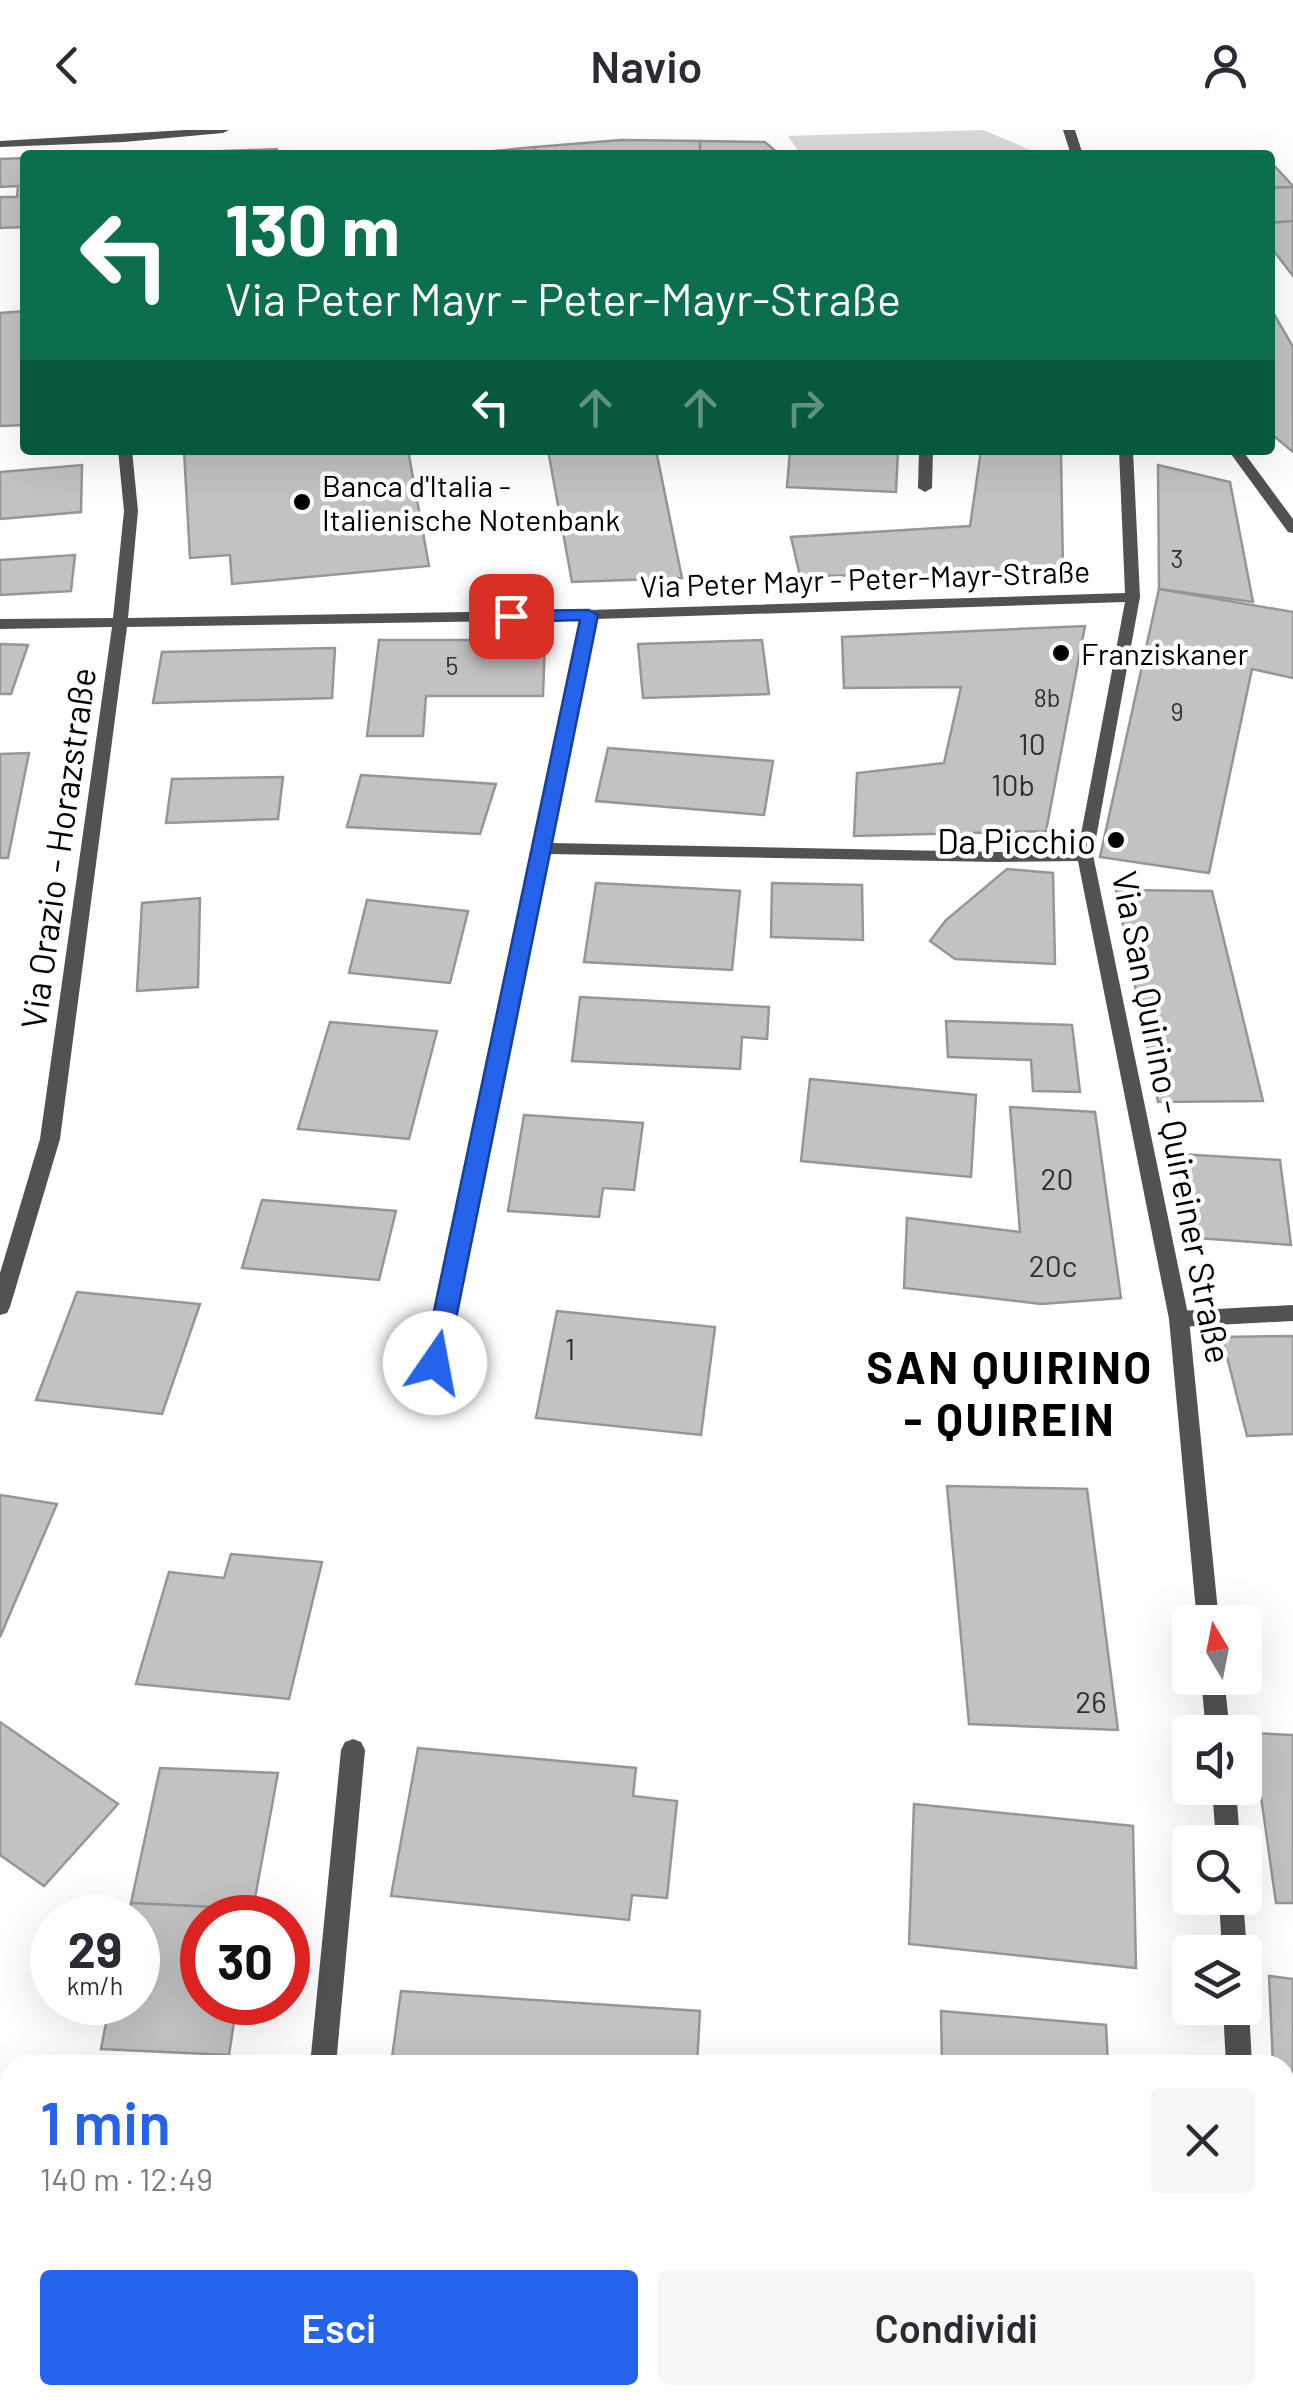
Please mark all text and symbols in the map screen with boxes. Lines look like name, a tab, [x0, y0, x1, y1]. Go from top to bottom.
icon: back	[40, 38, 95, 93]
text: Navio	[590, 38, 703, 92]
icon: person	[1198, 38, 1253, 93]
text: 130 m	[225, 186, 400, 270]
icon: left	[60, 190, 190, 320]
text: Via Peter Mayr - Peter-Mayr-Straße	[225, 271, 901, 325]
icon: left	[463, 380, 518, 435]
icon: ahead	[568, 380, 623, 435]
icon: ahead	[673, 380, 728, 435]
icon: right	[778, 380, 833, 435]
place label: Banca d'Italia - Italienische Notenbank	[322, 467, 620, 537]
marker: Banca d'Italia - Italienische Notenbank	[291, 491, 313, 513]
house number: 3	[1171, 543, 1183, 573]
street label: Via Peter Mayr - Peter-Mayr-Straße	[639, 552, 1091, 604]
pin	[469, 574, 554, 659]
icon: arrive	[484, 589, 539, 644]
place label: Franziskaner	[1081, 635, 1249, 671]
marker: Franziskaner	[1050, 642, 1072, 664]
house number: 5	[446, 650, 458, 680]
street label: Via Orazio - Horazstraße	[11, 665, 103, 1031]
house number: 8b	[1034, 682, 1060, 712]
house number: 9	[1170, 696, 1184, 726]
house number: 10	[1018, 725, 1046, 761]
house number: 10b	[991, 766, 1035, 802]
place label: Da Picchio	[937, 819, 1096, 861]
marker: Da Picchio	[1105, 829, 1127, 851]
street label: Via San Quirino - Quireiner Straße	[1105, 867, 1241, 1367]
house number: 20	[1040, 1160, 1074, 1196]
house number: 20c	[1029, 1247, 1077, 1283]
position arrow	[383, 1311, 487, 1415]
house number: 1	[565, 1330, 575, 1366]
district label: SAN QUIRINO - QUIREIN	[866, 1339, 1154, 1445]
north arrow	[1172, 1605, 1262, 1695]
map controls	[1172, 1605, 1262, 2025]
house number: 26	[1075, 1683, 1107, 1719]
button: sound	[1172, 1715, 1262, 1805]
button: search	[1172, 1825, 1262, 1915]
speed limit sign: 30	[180, 1895, 310, 2025]
text: 29	[68, 1918, 122, 1978]
button: layers	[1172, 1935, 1262, 2025]
text: km/h	[67, 1970, 123, 2000]
text: 1 min	[40, 2085, 171, 2157]
button: close	[1150, 2088, 1255, 2193]
text: 140 m · 12:49	[40, 2159, 213, 2197]
button: Esci	[40, 2270, 638, 2385]
button: Condividi	[658, 2270, 1255, 2385]

